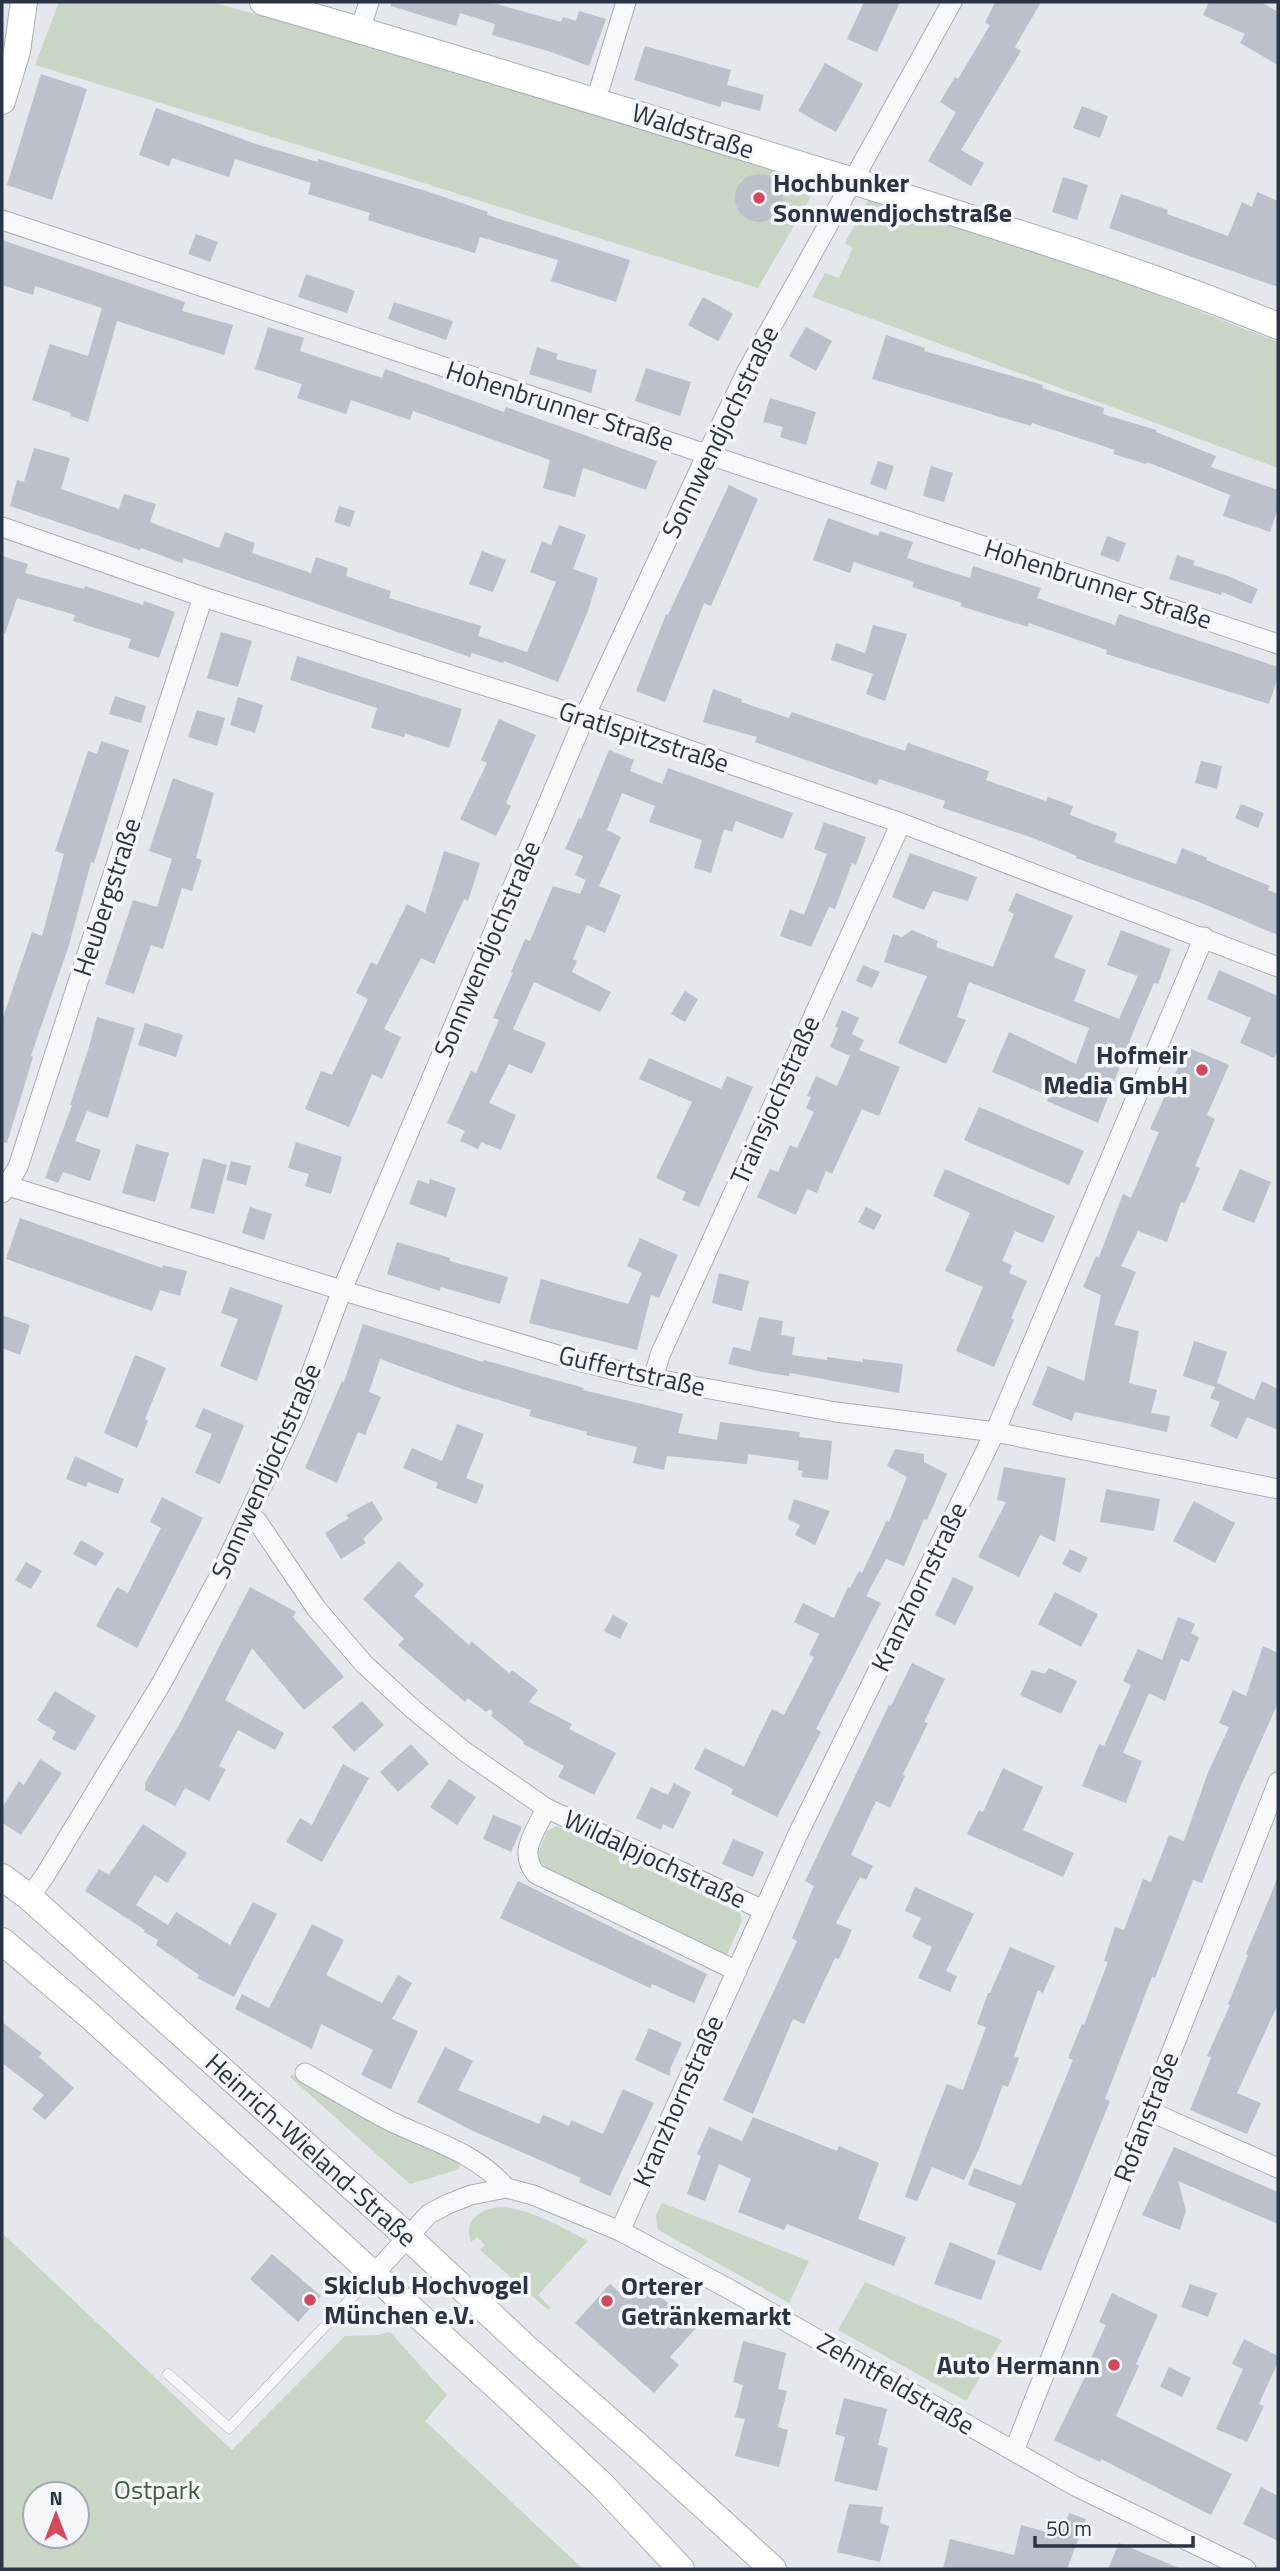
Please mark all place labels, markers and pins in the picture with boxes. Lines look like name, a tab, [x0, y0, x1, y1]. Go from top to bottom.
place label: Hochbunker Sonnwendjochstraße	[773, 163, 1012, 232]
marker: Hochbunker Sonnwendjochstraße	[751, 190, 767, 206]
place label: Hofmeir Media GmbH	[1043, 1035, 1188, 1104]
marker: Hofmeir Media GmbH	[1194, 1062, 1210, 1078]
place label: Skiclub Hochvogel München e.V.	[324, 2265, 529, 2334]
place label: Orterer Getränkemarkt	[621, 2266, 791, 2335]
marker: Skiclub Hochvogel München e.V.	[302, 2292, 318, 2308]
marker: Orterer Getränkemarkt	[599, 2293, 615, 2309]
place label: Auto Hermann	[937, 2345, 1100, 2384]
marker: Auto Hermann	[1106, 2357, 1122, 2373]

